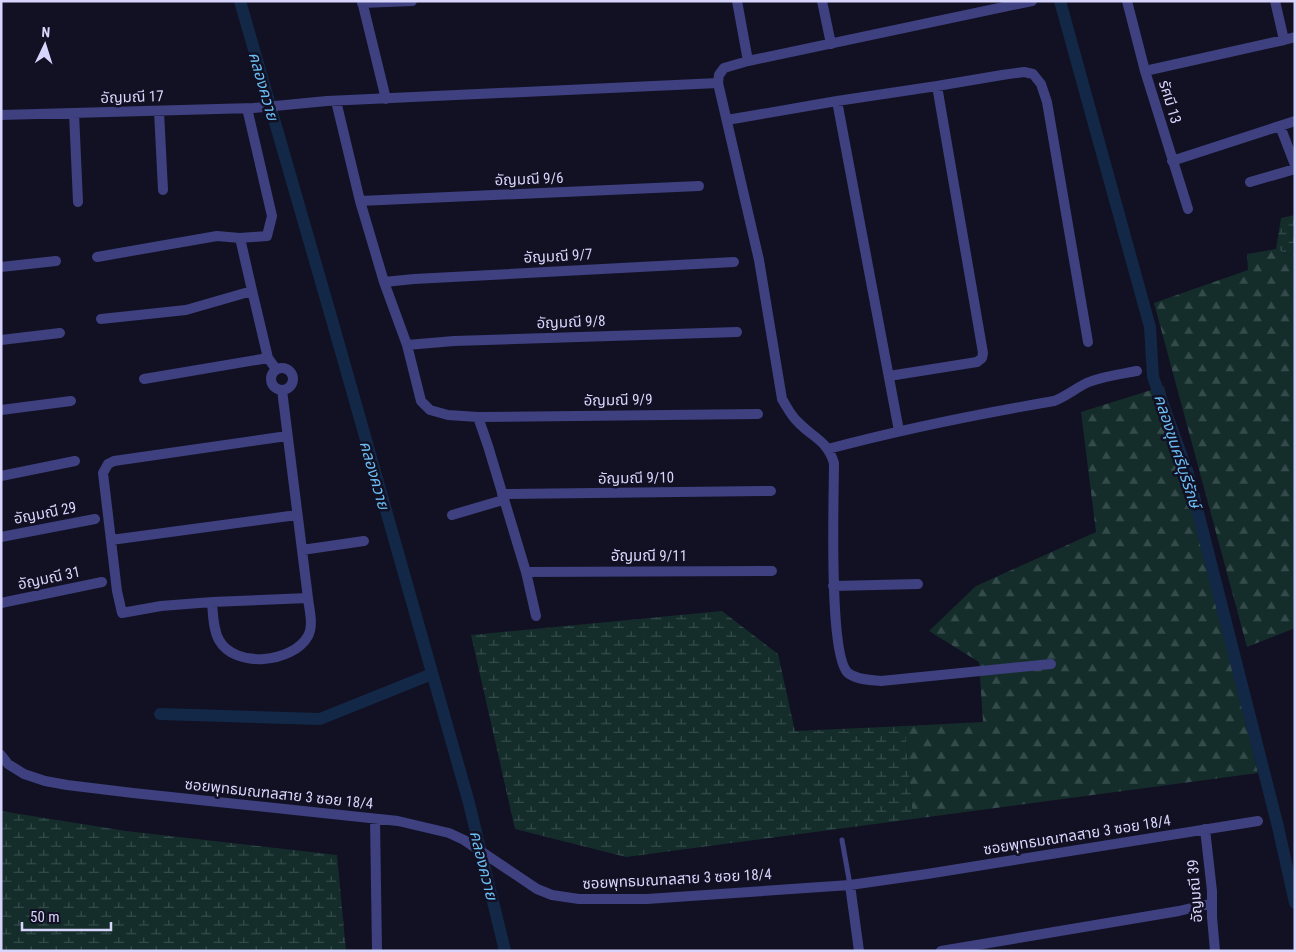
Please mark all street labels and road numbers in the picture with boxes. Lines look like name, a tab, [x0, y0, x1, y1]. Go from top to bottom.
street label: รัศมี 13	[1155, 78, 1185, 126]
street label: อัญมณี 17	[100, 87, 164, 107]
street label: อัญมณี 9/6	[494, 169, 564, 189]
street label: อัญมณี 9/7	[523, 245, 593, 267]
street label: อัญมณี 9/8	[536, 312, 606, 332]
street label: อัญมณี 9/9	[583, 390, 653, 410]
street label: อัญมณี 9/10	[598, 468, 674, 488]
street label: อัญมณี 29	[12, 498, 78, 528]
street label: อัญมณี 9/11	[611, 547, 687, 565]
street label: อัญมณี 31	[16, 563, 82, 593]
street label: ซอยพุทธมณฑลสาย 3 ซอย 18/4	[184, 775, 374, 813]
street label: ซอยพุทธมณฑลสาย 3 ซอย 18/4	[982, 811, 1172, 859]
street label: อัญมณี 39	[1184, 859, 1206, 923]
street label: ซอยพุทธมณฑลสาย 3 ซอย 18/4	[582, 865, 772, 893]

